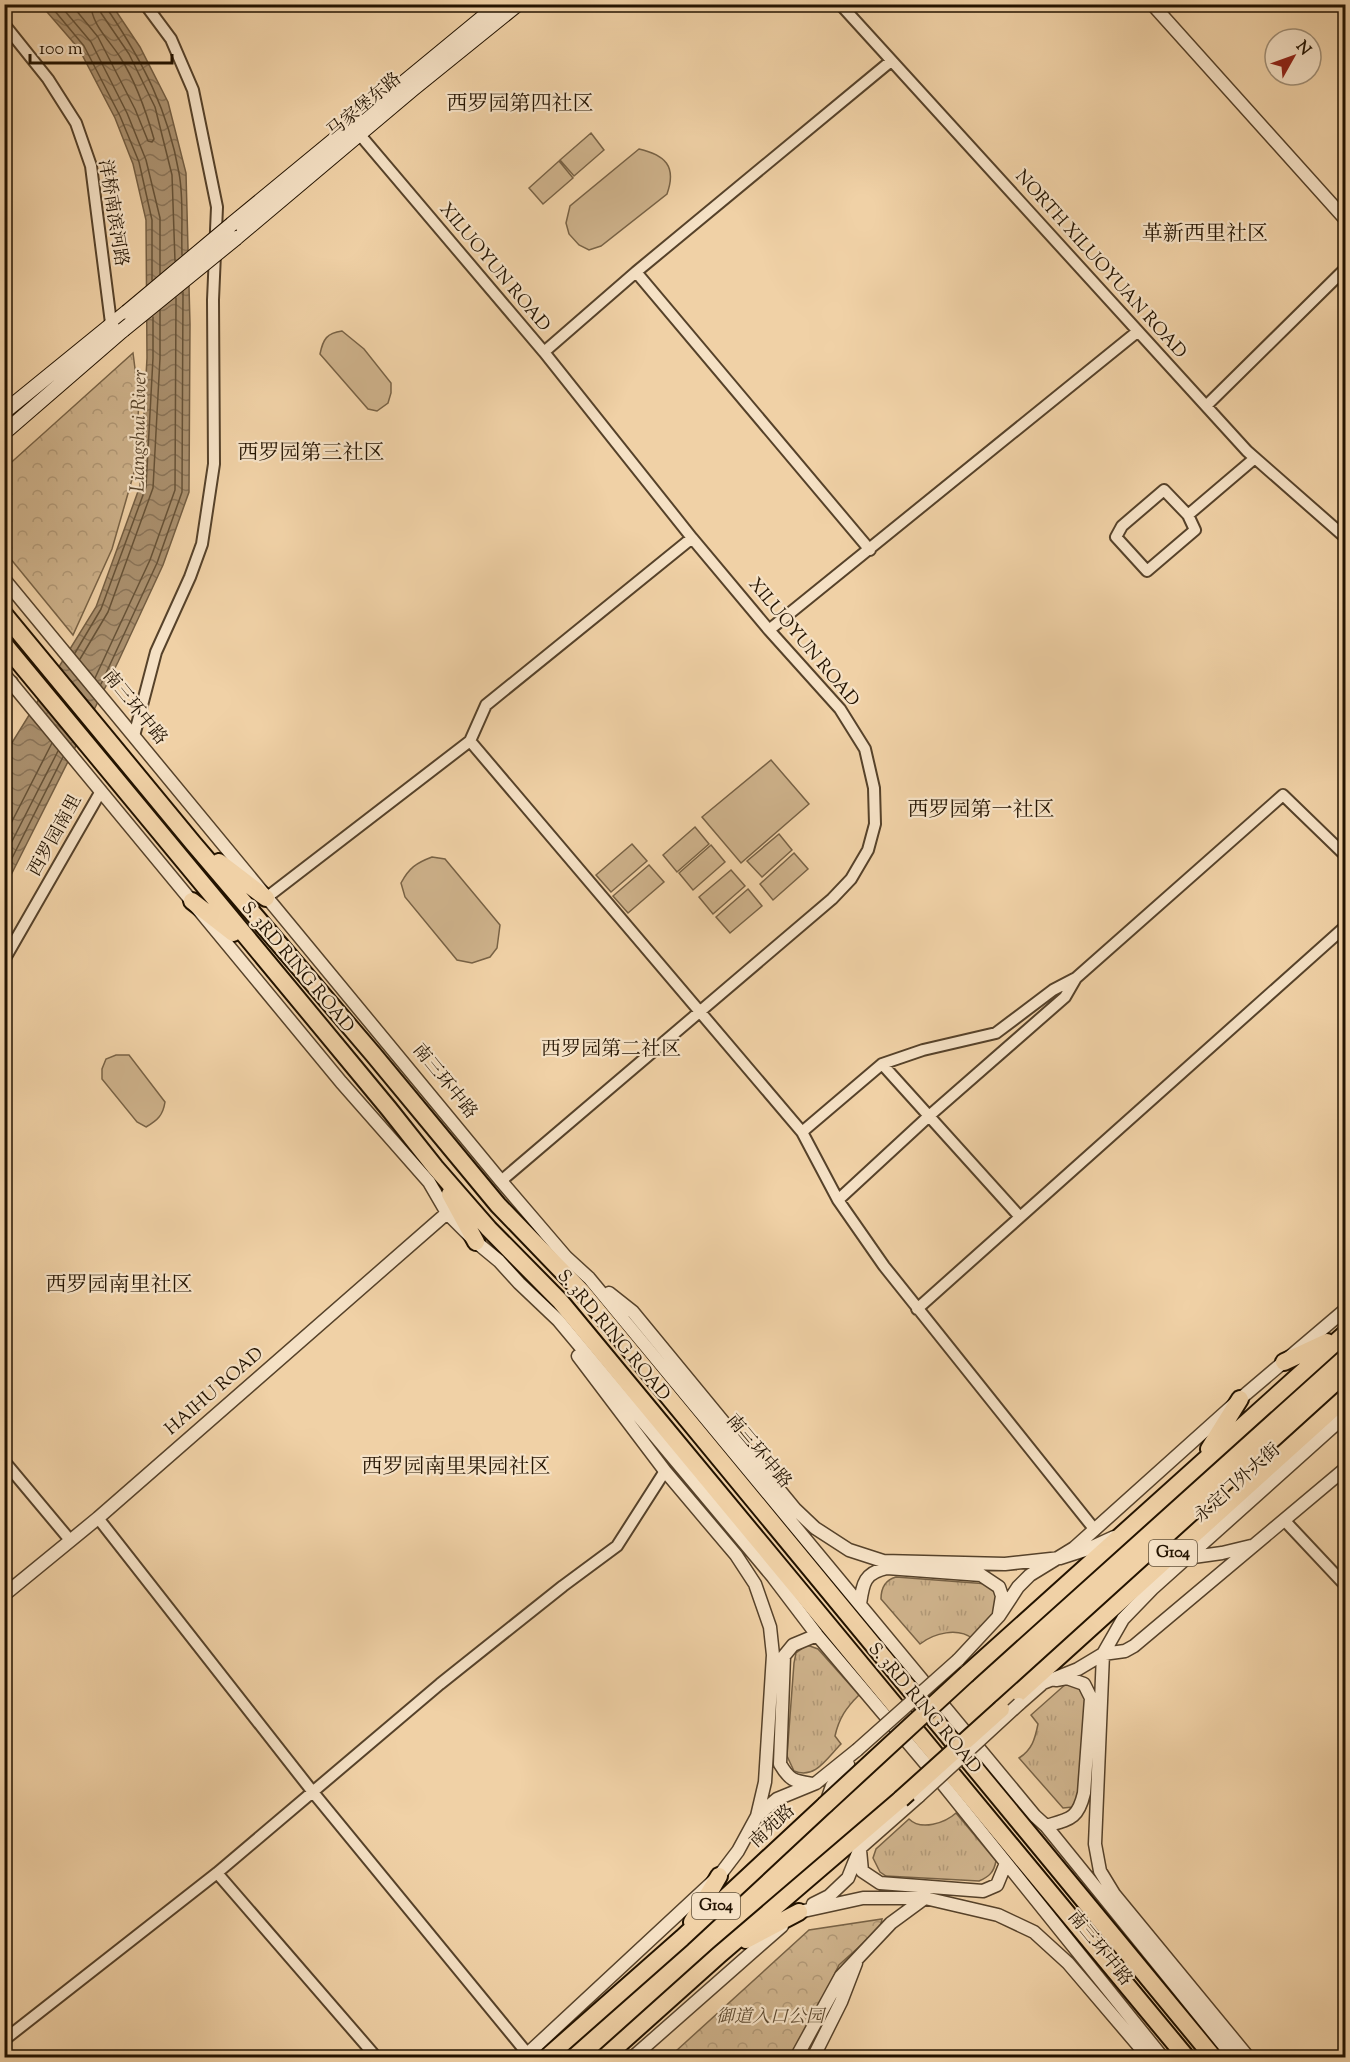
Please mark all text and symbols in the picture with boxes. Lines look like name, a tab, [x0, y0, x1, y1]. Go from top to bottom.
scale bar	[30, 27, 172, 65]
north arrow	[1263, 27, 1323, 87]
text: 100 m	[39, 37, 83, 63]
text: N	[1290, 37, 1316, 61]
street label: 马家堡东路	[322, 67, 408, 145]
district label: 西罗园第四社区	[447, 90, 594, 120]
street label: 洋桥南滨河路	[91, 158, 133, 268]
street label: NORTH XILUOYUAN ROAD	[1008, 165, 1192, 365]
street label: XILUOYUN ROAD	[432, 198, 556, 338]
district label: 革新西里社区	[1142, 220, 1268, 250]
water label: Liangshui River	[124, 369, 156, 493]
district label: 西罗园第三社区	[238, 439, 385, 469]
street label: XILUOYUN ROAD	[741, 573, 865, 713]
street label: 南三环中路	[96, 665, 172, 751]
street label: 西罗园南里	[23, 790, 89, 882]
district label: 西罗园第一社区	[908, 796, 1055, 826]
street label: S. 3RD RING ROAD	[234, 897, 360, 1039]
district label: 西罗园第二社区	[541, 1036, 681, 1065]
street label: 南三环中路	[406, 1039, 482, 1125]
street label: S. 3RD RING ROAD	[550, 1265, 676, 1407]
district label: 西罗园南里社区	[46, 1271, 193, 1301]
street label: HAIHU ROAD	[160, 1342, 270, 1442]
street label: 南三环中路	[719, 1409, 797, 1495]
street label: 永定门外大街	[1189, 1438, 1287, 1530]
district label: 西罗园南里果园社区	[362, 1453, 551, 1483]
road number: G104	[1149, 1540, 1197, 1566]
street label: S. 3RD RING ROAD	[861, 1638, 987, 1780]
street label: 南苑路	[744, 1799, 802, 1855]
road number: G104	[692, 1893, 740, 1919]
street label: 南三环中路	[1061, 1906, 1137, 1992]
park label: 御道入口公园	[716, 2005, 827, 2031]

